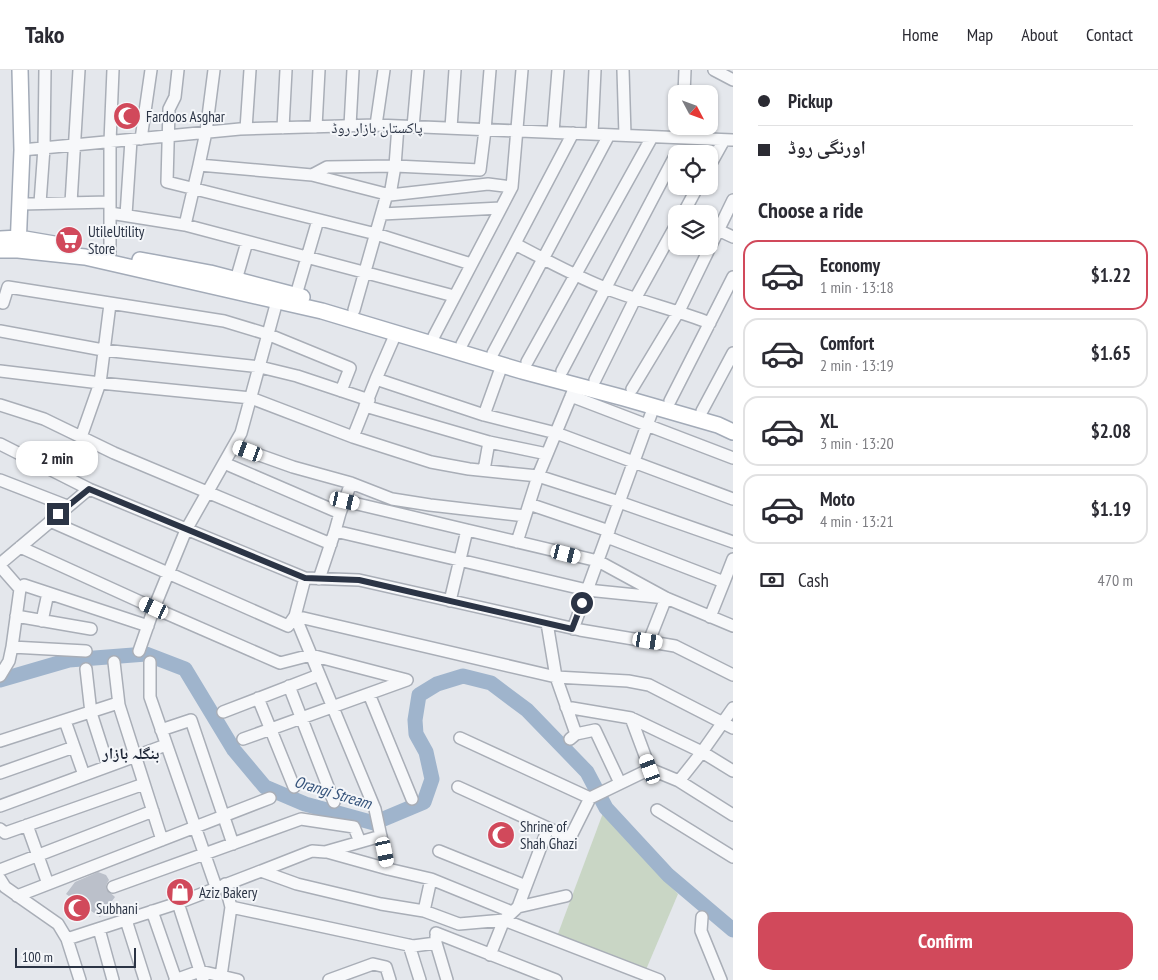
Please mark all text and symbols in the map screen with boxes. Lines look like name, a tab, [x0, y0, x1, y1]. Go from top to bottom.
text: Tako	[25, 19, 65, 50]
text: Home	[902, 23, 939, 46]
text: Map	[967, 23, 993, 46]
text: About	[1021, 23, 1058, 46]
text: Contact	[1086, 23, 1133, 46]
north arrow	[668, 85, 718, 135]
map controls	[668, 85, 718, 255]
text: Pickup	[788, 89, 833, 113]
mosque icon: Fardoos Asghar	[112, 101, 142, 131]
place label: Fardoos Asghar	[146, 107, 226, 126]
street label: پاکستان بازار روڈ	[331, 118, 423, 138]
text: اورنگی روڈ	[788, 135, 866, 159]
button: locate	[668, 145, 718, 195]
text: Choose a ride	[758, 196, 863, 224]
button: layers	[668, 205, 718, 255]
place label: UtileUtility Store	[88, 222, 145, 258]
supermarket icon: UtileUtility Store	[54, 225, 84, 255]
icon: car	[760, 253, 805, 298]
text: Economy	[820, 253, 880, 277]
text: $1.22	[1091, 263, 1131, 287]
text: 1 min · 13:18	[820, 277, 894, 297]
icon: car	[760, 331, 805, 376]
text: Comfort	[820, 331, 874, 355]
text: $1.65	[1091, 341, 1131, 365]
text: 2 min · 13:19	[820, 355, 894, 375]
icon: car	[760, 409, 805, 454]
text: XL	[820, 409, 838, 433]
text: $2.08	[1091, 419, 1131, 443]
text: 3 min · 13:20	[820, 433, 894, 453]
car	[231, 439, 264, 463]
callout: 2 min	[17, 442, 99, 476]
text: 2 min	[41, 448, 73, 468]
icon: car	[760, 487, 805, 532]
text: Moto	[820, 487, 855, 511]
car	[328, 490, 361, 512]
text: $1.19	[1091, 497, 1131, 521]
route end	[47, 503, 69, 525]
text: 4 min · 13:21	[820, 511, 894, 531]
car	[549, 543, 582, 565]
icon: cash	[758, 566, 786, 594]
text: Cash	[798, 568, 829, 592]
text: 470 m	[1098, 570, 1133, 590]
route start	[571, 592, 593, 614]
car	[137, 595, 170, 621]
car	[632, 631, 663, 651]
district label: بنگلہ بازار	[102, 743, 159, 763]
car	[637, 752, 662, 786]
water label: Orangi Stream	[292, 771, 375, 814]
place label: Shrine of Shah Ghazi	[520, 817, 577, 853]
mosque icon: Shrine of Shah Ghazi	[486, 820, 516, 850]
car	[374, 836, 395, 868]
shop icon: Aziz Bakery	[165, 877, 195, 907]
place label: Aziz Bakery	[199, 883, 258, 902]
mosque icon: Subhani	[62, 893, 92, 923]
place label: Subhani	[96, 899, 138, 918]
button: Confirm	[758, 912, 1133, 970]
scale bar	[15, 945, 136, 968]
text: 100 m	[22, 948, 53, 966]

